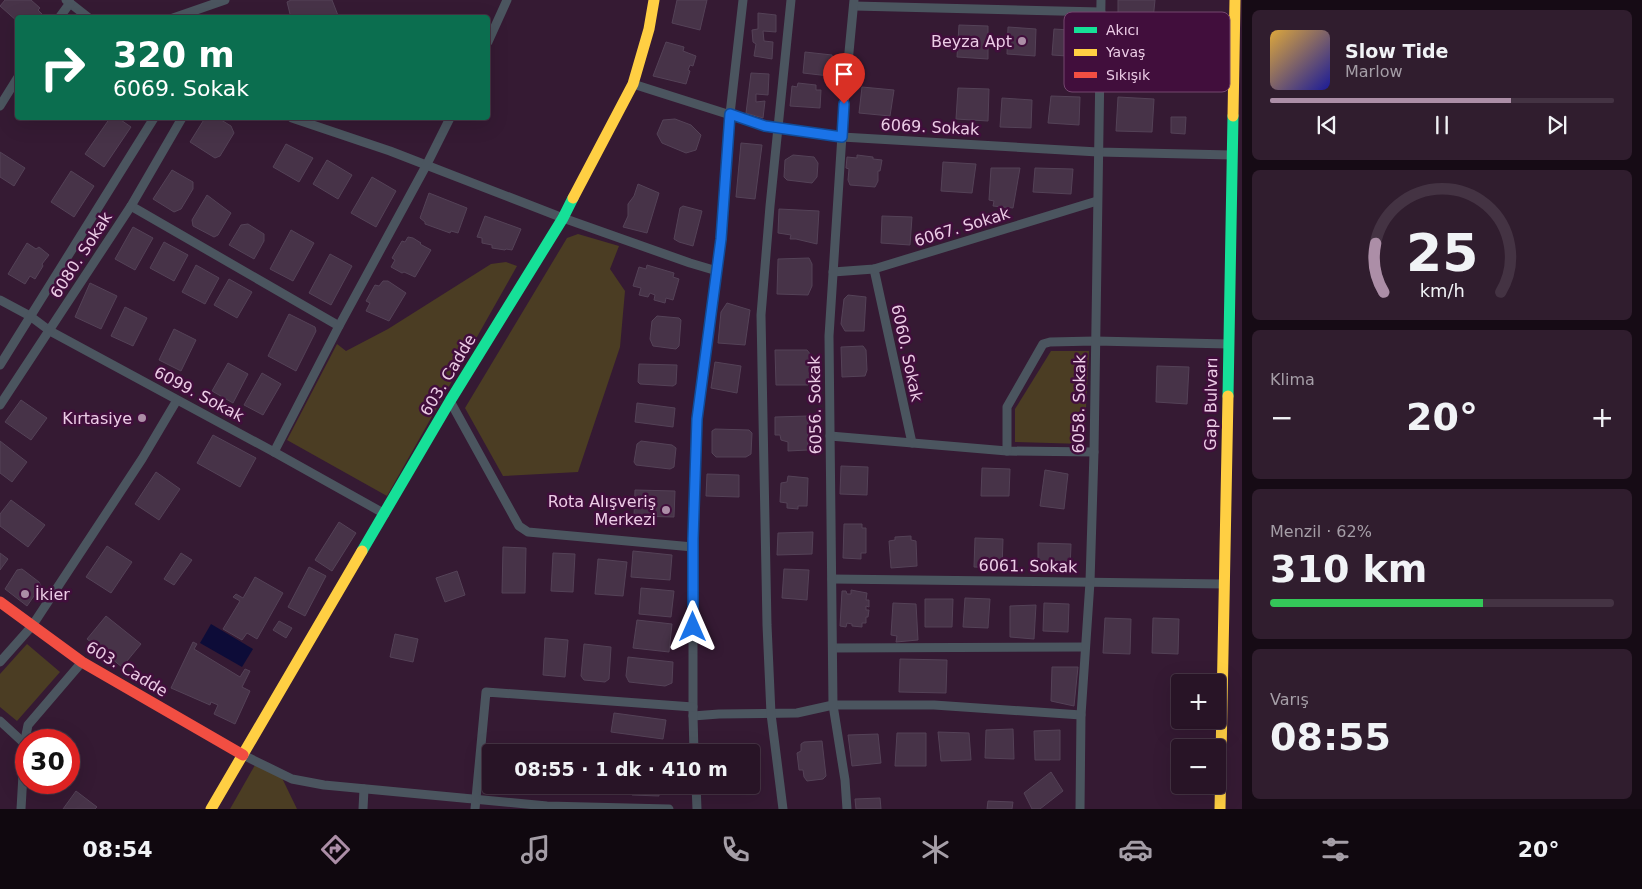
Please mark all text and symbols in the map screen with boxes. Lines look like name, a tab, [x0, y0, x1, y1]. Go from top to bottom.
legend	[1064, 12, 1230, 92]
text: Akıcı	[1106, 22, 1139, 38]
place label: Beyza Apt	[931, 32, 1012, 51]
icon: right	[30, 35, 95, 100]
text: 320 m	[113, 35, 235, 75]
marker: Beyza Apt	[1016, 35, 1028, 47]
text: Slow Tide	[1345, 40, 1448, 62]
text: Yavaş	[1105, 44, 1145, 60]
pin	[823, 53, 865, 104]
icon: arrive	[830, 60, 858, 88]
text: Marlow	[1345, 62, 1403, 81]
text: Sıkışık	[1106, 67, 1151, 83]
text: 6069. Sokak	[113, 76, 249, 101]
icon: previous	[1313, 111, 1341, 139]
icon: pause	[1428, 111, 1456, 139]
icon: next	[1543, 111, 1571, 139]
street label: 6069. Sokak	[880, 115, 981, 139]
street label: 6067. Sokak	[912, 203, 1013, 251]
street label: 6080. Sokak	[46, 208, 116, 302]
text: 25	[1406, 223, 1478, 283]
text: km/h	[1419, 280, 1465, 301]
street label: 6060. Sokak	[887, 303, 927, 404]
street label: 603. Cadde	[416, 331, 480, 419]
street label: 6058. Sokak	[1069, 354, 1089, 454]
street label: 6056. Sokak	[805, 355, 825, 455]
street label: Gap Bulvarı	[1201, 357, 1221, 451]
street label: 6099. Sokak	[151, 362, 248, 426]
text: Klima	[1270, 370, 1315, 389]
text: 20°	[1406, 395, 1478, 439]
text: −	[1270, 401, 1293, 434]
text: +	[1591, 401, 1614, 434]
place label: Kırtasiye	[62, 409, 132, 428]
marker: Kırtasiye	[136, 412, 148, 424]
place label: Rota Alışveriş Merkezi	[548, 492, 656, 529]
marker: Rota Alışveriş Merkezi	[660, 504, 672, 516]
text: Menzil · 62%	[1270, 522, 1372, 541]
text: 310 km	[1270, 547, 1427, 591]
street label: 6061. Sokak	[978, 556, 1078, 576]
place label: İkier	[35, 585, 70, 604]
marker: İkier	[19, 588, 31, 600]
position arrow	[666, 600, 718, 652]
street label: 603. Cadde	[83, 637, 171, 701]
map controls	[1171, 674, 1226, 794]
button: +	[1171, 674, 1226, 729]
text: Varış	[1270, 690, 1309, 709]
text: 08:55	[1270, 715, 1391, 759]
speed limit sign: 30	[15, 729, 80, 794]
button: −	[1171, 739, 1226, 794]
text: 08:55 · 1 dk · 410 m	[514, 758, 728, 780]
icon: directions	[318, 832, 353, 867]
icon: music	[518, 832, 553, 867]
icon: phone	[718, 832, 753, 867]
icon: climate	[918, 832, 953, 867]
icon: car	[1118, 832, 1153, 867]
icon: filters	[1318, 832, 1353, 867]
text: 08:54	[83, 837, 153, 862]
text: 20°	[1518, 837, 1559, 862]

